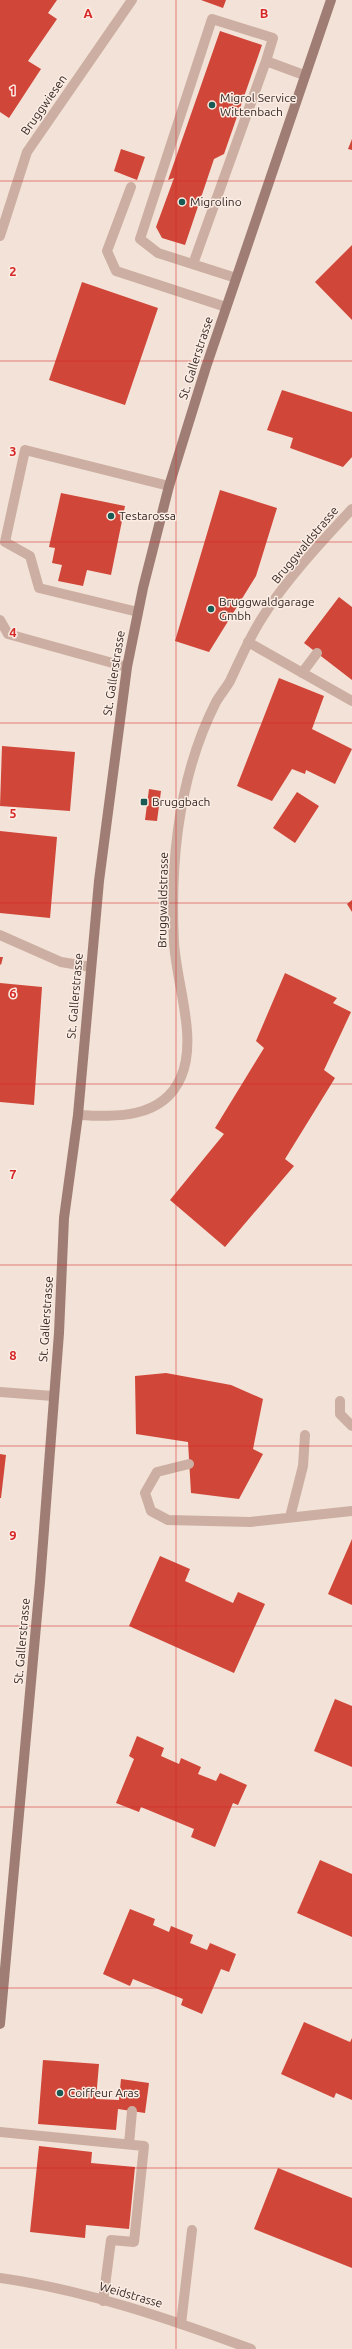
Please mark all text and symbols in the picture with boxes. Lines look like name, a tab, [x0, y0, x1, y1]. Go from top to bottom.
text: A	[83, 6, 93, 20]
text: B	[260, 6, 269, 20]
street label: Bruggwiesen	[18, 72, 69, 137]
text: 1	[9, 83, 17, 97]
place label: Migrol Service Wittenbach	[220, 91, 296, 118]
marker: Migrol Service Wittenbach	[207, 100, 217, 110]
place label: Migrolino	[190, 195, 242, 208]
marker: Migrolino	[177, 197, 187, 207]
text: 2	[9, 264, 17, 278]
street label: St. Gallerstrasse	[176, 315, 215, 401]
text: 3	[9, 444, 17, 458]
street label: Bruggwaldstrasse	[269, 504, 340, 586]
place label: Testarossa	[119, 509, 176, 522]
marker: Testarossa	[106, 511, 116, 521]
place label: Bruggwaldgarage Gmbh	[219, 595, 315, 622]
marker: Bruggwaldgarage Gmbh	[206, 604, 216, 614]
text: 4	[9, 625, 17, 639]
street label: St. Gallerstrasse	[100, 629, 127, 716]
place label: Bruggbach	[152, 795, 210, 808]
marker: Bruggbach	[139, 797, 149, 807]
text: 5	[9, 806, 17, 820]
street label: Bruggwaldstrasse	[155, 852, 170, 948]
street label: St. Gallerstrasse	[64, 952, 85, 1039]
text: 6	[9, 986, 17, 1000]
text: 7	[9, 1167, 17, 1181]
street label: St. Gallerstrasse	[36, 1276, 55, 1362]
text: 8	[9, 1348, 17, 1362]
text: 9	[9, 1528, 17, 1542]
street label: St. Gallerstrasse	[11, 1597, 32, 1684]
place label: Coiffeur Aras	[68, 2086, 139, 2099]
marker: Coiffeur Aras	[55, 2088, 65, 2098]
street label: Weidstrasse	[98, 2279, 164, 2310]

